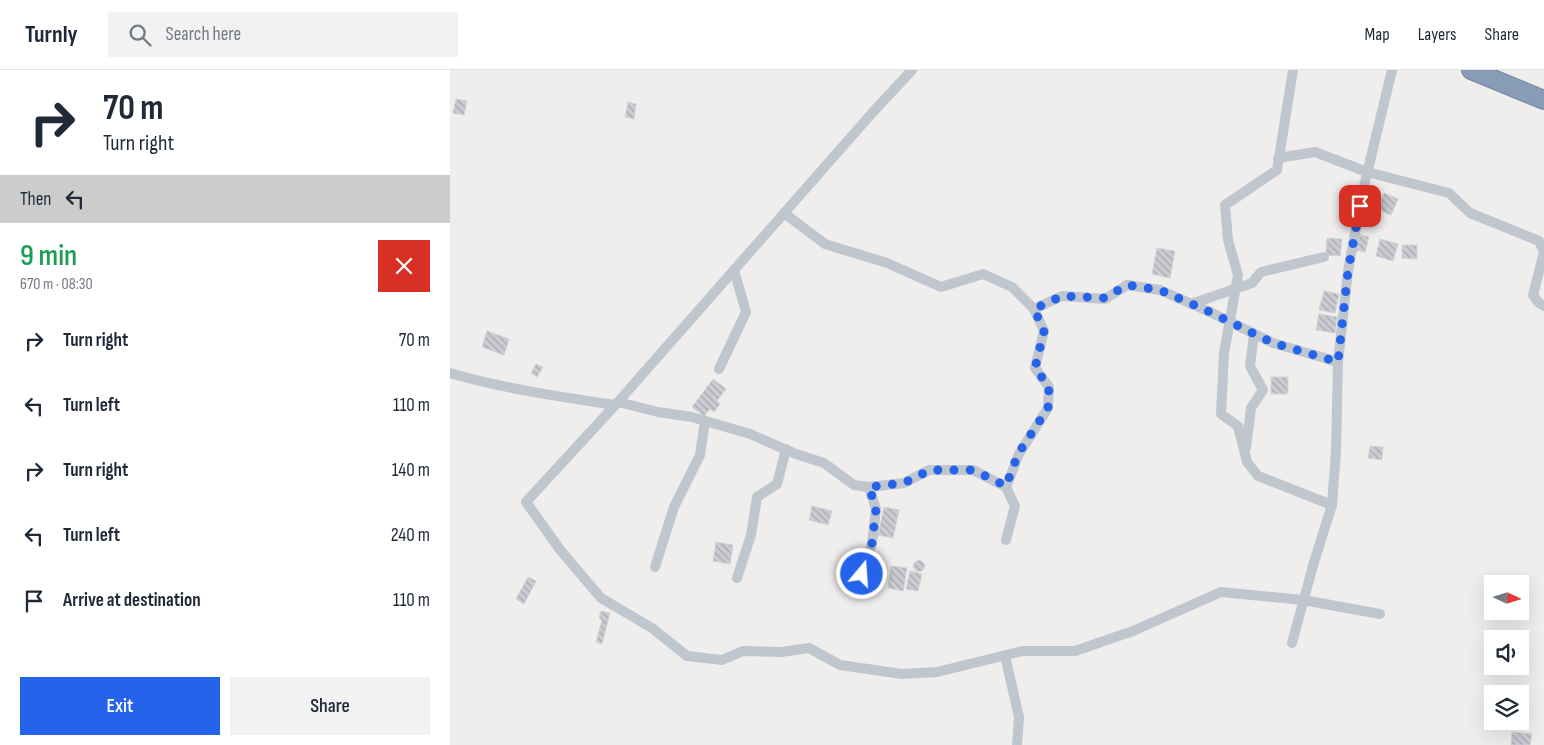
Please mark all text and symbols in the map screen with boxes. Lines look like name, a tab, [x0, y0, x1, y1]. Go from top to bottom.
search box	[108, 12, 458, 57]
text: Turnly	[25, 20, 78, 49]
icon: search	[126, 21, 154, 49]
text: Search here	[166, 23, 241, 46]
text: Map	[1365, 24, 1390, 45]
text: Layers	[1418, 24, 1457, 45]
text: Share	[1485, 24, 1519, 45]
text: 70 m	[103, 87, 163, 130]
icon: right	[20, 90, 85, 155]
text: Turn right	[103, 130, 174, 157]
icon: left	[61, 185, 89, 213]
pin	[1339, 185, 1381, 227]
text: Then	[20, 188, 51, 211]
icon: arrive	[1346, 192, 1374, 220]
text: 9 min	[20, 238, 77, 274]
button: close	[378, 240, 430, 292]
text: 670 m · 08:30	[20, 275, 93, 294]
icon: right	[20, 327, 48, 355]
text: Turn right	[63, 329, 128, 352]
text: 70 m	[399, 329, 430, 352]
icon: left	[20, 392, 48, 420]
text: Turn left	[63, 394, 120, 417]
text: 110 m	[393, 394, 430, 417]
icon: right	[20, 457, 48, 485]
text: Turn right	[63, 459, 128, 482]
text: 140 m	[392, 459, 430, 482]
icon: left	[20, 522, 48, 550]
text: Turn left	[63, 524, 120, 547]
text: 240 m	[391, 524, 430, 547]
position arrow	[835, 547, 887, 599]
north arrow	[1484, 575, 1529, 620]
map controls	[1484, 575, 1529, 730]
icon: arrive	[20, 587, 48, 615]
text: Arrive at destination	[63, 589, 201, 612]
text: 110 m	[393, 589, 430, 612]
button: sound	[1484, 630, 1529, 675]
button: Exit	[20, 677, 220, 735]
button: Share	[230, 677, 430, 735]
button: layers	[1484, 685, 1529, 730]

